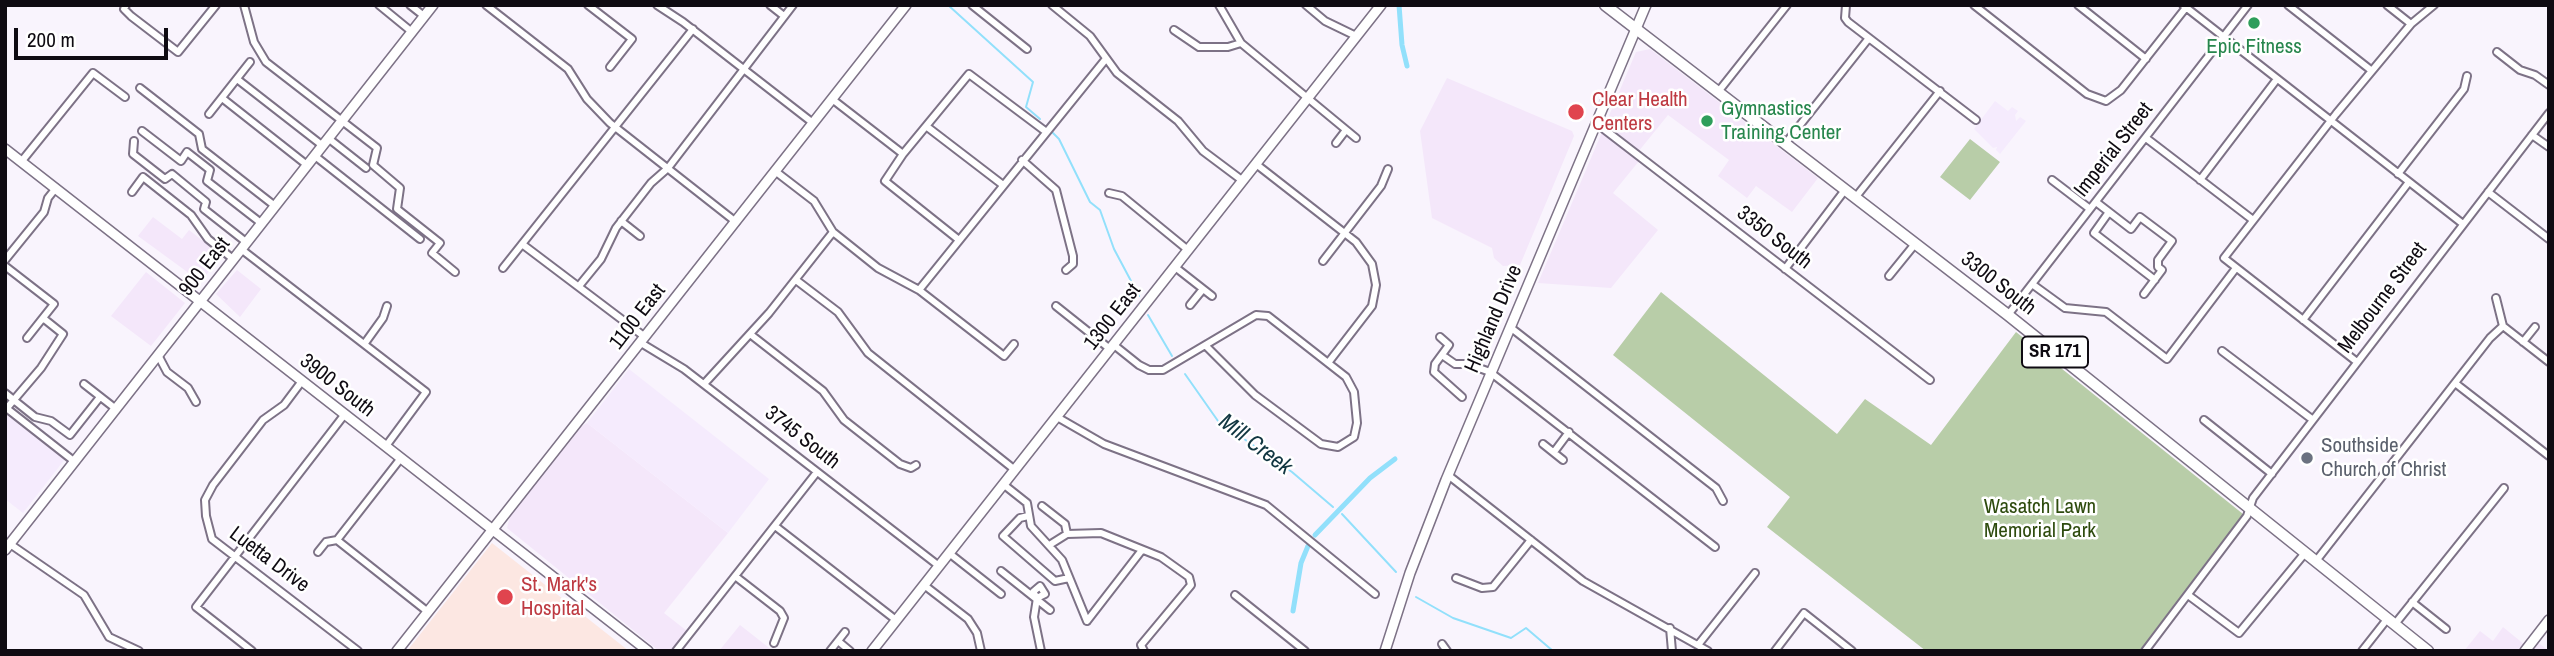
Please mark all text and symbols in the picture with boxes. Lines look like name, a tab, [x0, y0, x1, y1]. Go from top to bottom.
scale bar	[18, 14, 172, 58]
marker: Epic Fitness	[2246, 15, 2262, 31]
text: 200 m	[27, 25, 75, 54]
place label: Epic Fitness	[2206, 34, 2302, 60]
place label: Clear Health Centers	[1592, 87, 1688, 137]
place label: Gymnastics Training Center	[1721, 96, 1841, 146]
street label: Imperial Street	[2069, 98, 2159, 202]
marker: Clear Health Centers	[1566, 102, 1586, 122]
marker: Gymnastics Training Center	[1699, 113, 1715, 129]
street label: 3350 South	[1732, 201, 1816, 275]
street label: 900 East	[174, 232, 236, 302]
street label: Melbourne Street	[2333, 238, 2433, 358]
street label: 3300 South	[1956, 247, 2040, 321]
street label: Highland Drive	[1460, 261, 1528, 377]
street label: 1100 East	[605, 279, 671, 355]
street label: 1300 East	[1079, 279, 1147, 355]
road number: SR 171	[2022, 336, 2088, 368]
street label: 3900 South	[295, 349, 379, 423]
street label: 3745 South	[760, 401, 844, 475]
water label: Mill Creek	[1213, 408, 1297, 482]
place label: Southside Church of Christ	[2321, 433, 2446, 483]
marker: Southside Church of Christ	[2299, 450, 2315, 466]
park label: Wasatch Lawn Memorial Park	[1984, 494, 2096, 544]
street label: Luetta Drive	[224, 522, 314, 598]
place label: St. Mark's Hospital	[521, 572, 597, 622]
marker: St. Mark's Hospital	[495, 587, 515, 607]

